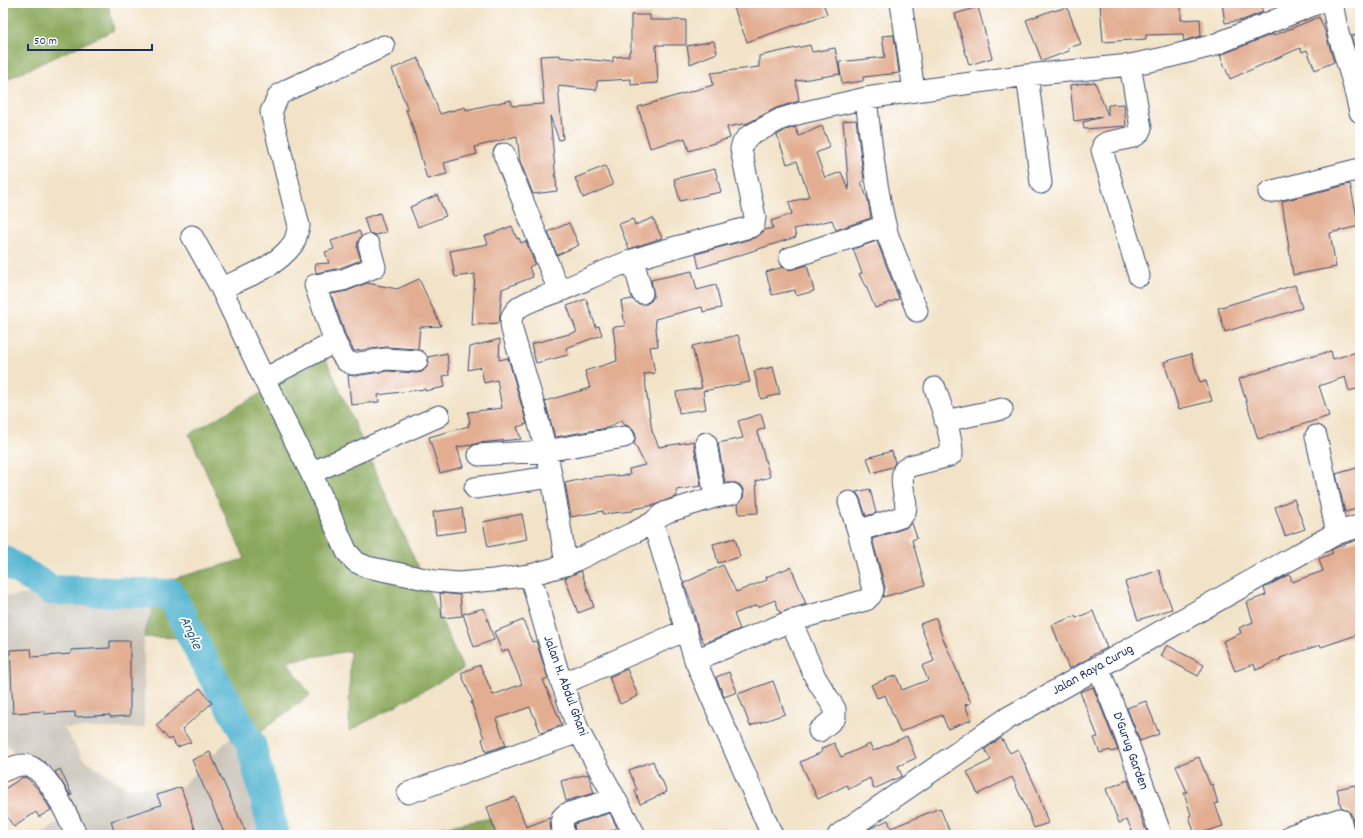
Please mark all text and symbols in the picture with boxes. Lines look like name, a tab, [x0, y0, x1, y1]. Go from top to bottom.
scale bar	[28, 26, 152, 52]
text: 50 m	[34, 33, 57, 50]
water label: Angke	[173, 613, 208, 655]
street label: Jalan H. Abdul Ghani	[538, 633, 593, 740]
street label: Jalan Raya Curug	[1049, 639, 1137, 701]
street label: D'Gurug Garden	[1107, 709, 1153, 793]

